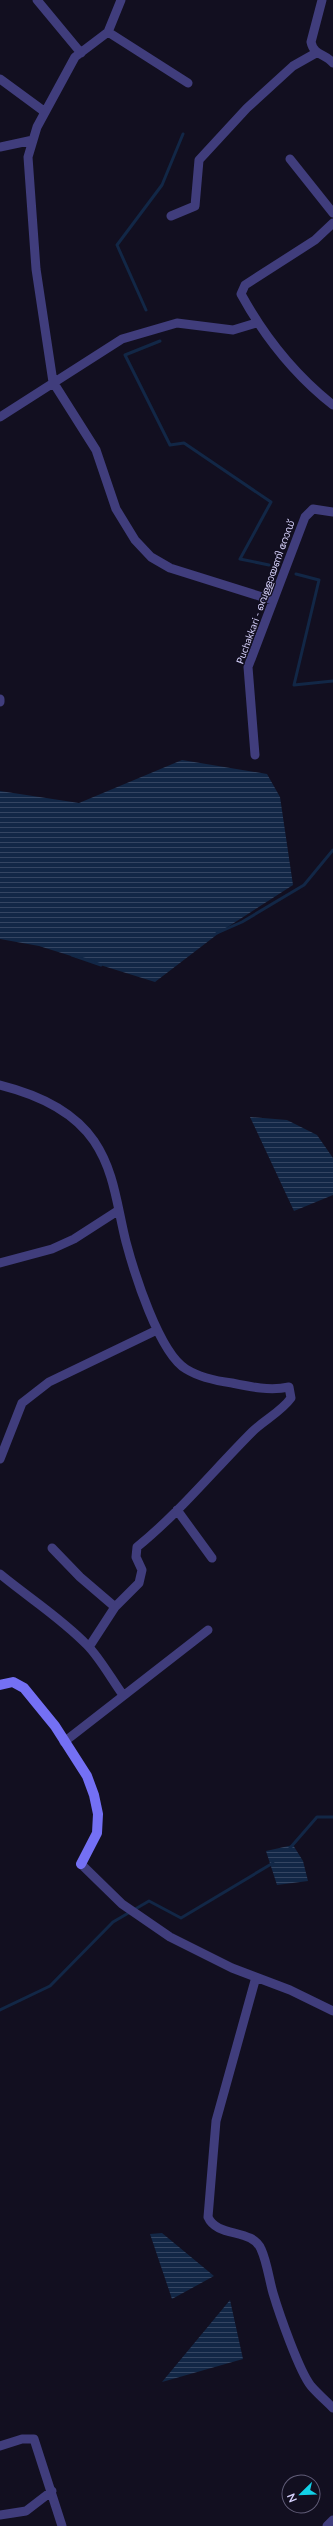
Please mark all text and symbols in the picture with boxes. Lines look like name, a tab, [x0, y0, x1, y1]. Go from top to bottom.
street label: Puchakkari - വെള്ളായണി റോഡ്	[233, 518, 297, 665]
north arrow	[281, 2474, 321, 2514]
text: N	[284, 2492, 299, 2505]

